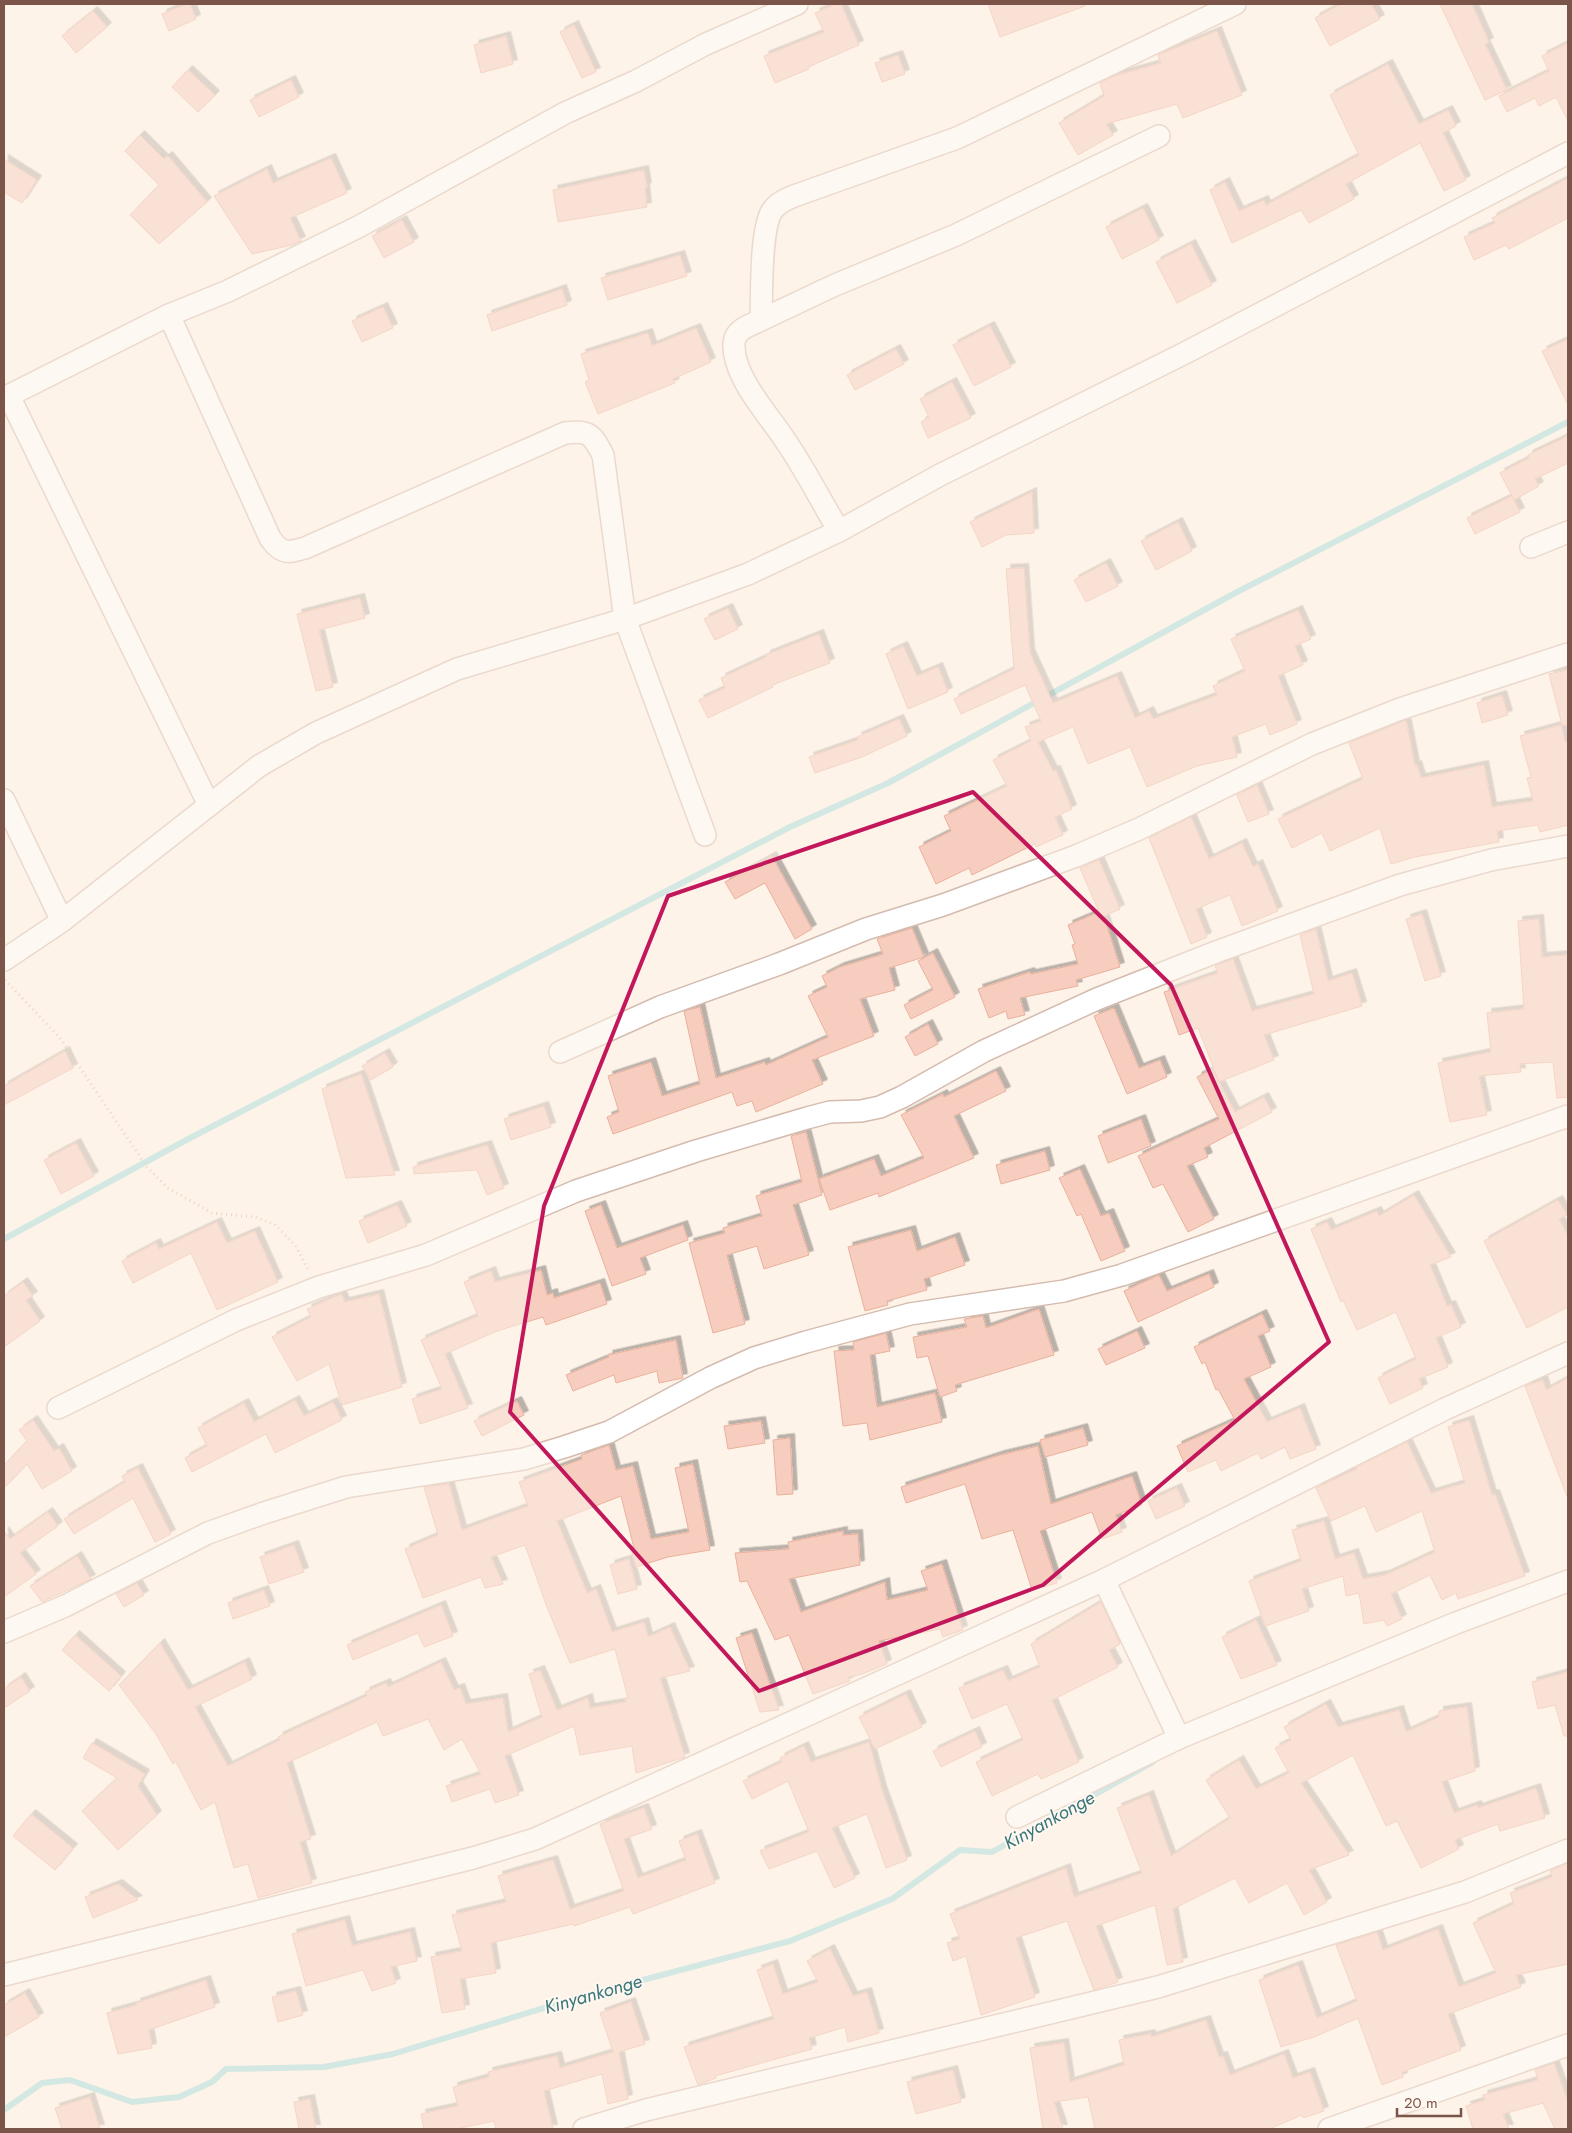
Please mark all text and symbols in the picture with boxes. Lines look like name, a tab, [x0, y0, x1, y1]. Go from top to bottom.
water label: Kinyankonge	[998, 1784, 1100, 1856]
water label: Kinyankonge	[541, 1967, 646, 2021]
scale bar	[1397, 2086, 1461, 2118]
text: 20 m	[1404, 2092, 1438, 2114]

